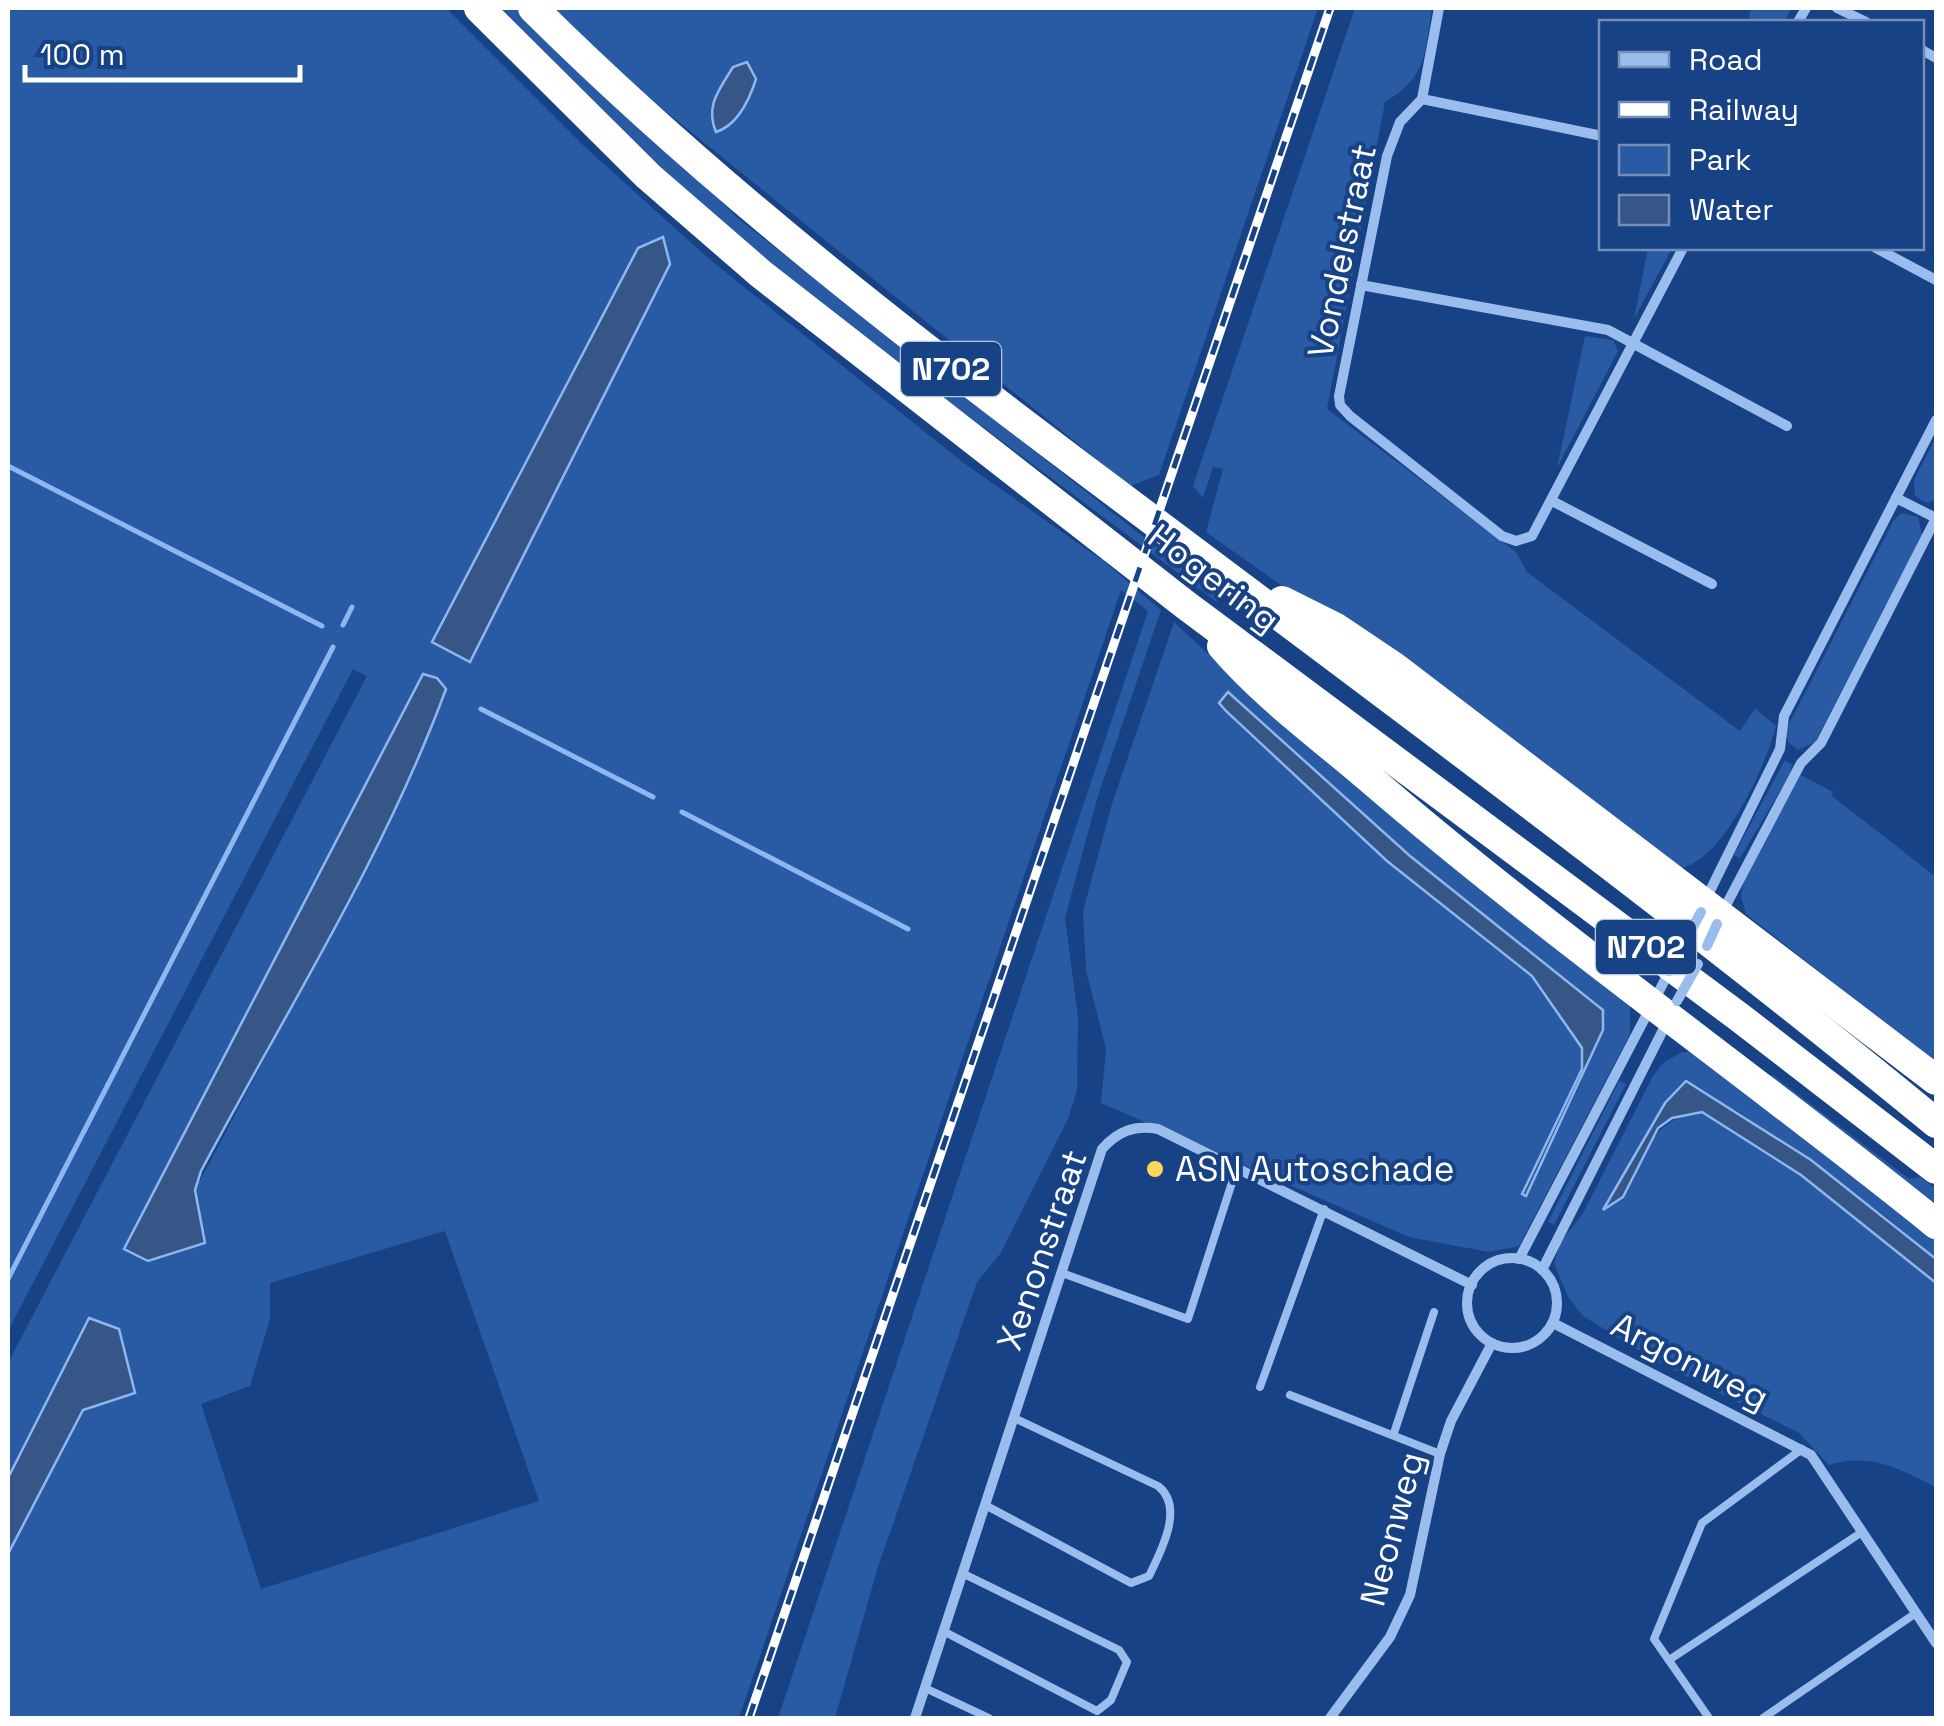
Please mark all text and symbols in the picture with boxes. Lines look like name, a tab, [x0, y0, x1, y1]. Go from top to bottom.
scale bar	[25, 20, 300, 82]
legend	[1599, 20, 1924, 250]
text: 100 m	[40, 35, 125, 74]
text: Road	[1689, 40, 1763, 79]
text: Railway	[1689, 90, 1799, 129]
street label: Vondelstraat	[1298, 140, 1386, 362]
text: Park	[1689, 140, 1751, 179]
text: Water	[1689, 190, 1774, 229]
road number: N702	[901, 342, 1001, 396]
street label: Hogering	[1139, 514, 1289, 642]
road number: N702	[1596, 920, 1696, 974]
street label: Xenonstraat	[987, 1144, 1097, 1356]
place label: ASN Autoschade	[1175, 1147, 1454, 1191]
marker: ASN Autoschade	[1144, 1158, 1166, 1180]
street label: Argonweg	[1604, 1303, 1776, 1419]
street label: Neonweg	[1350, 1447, 1434, 1611]

